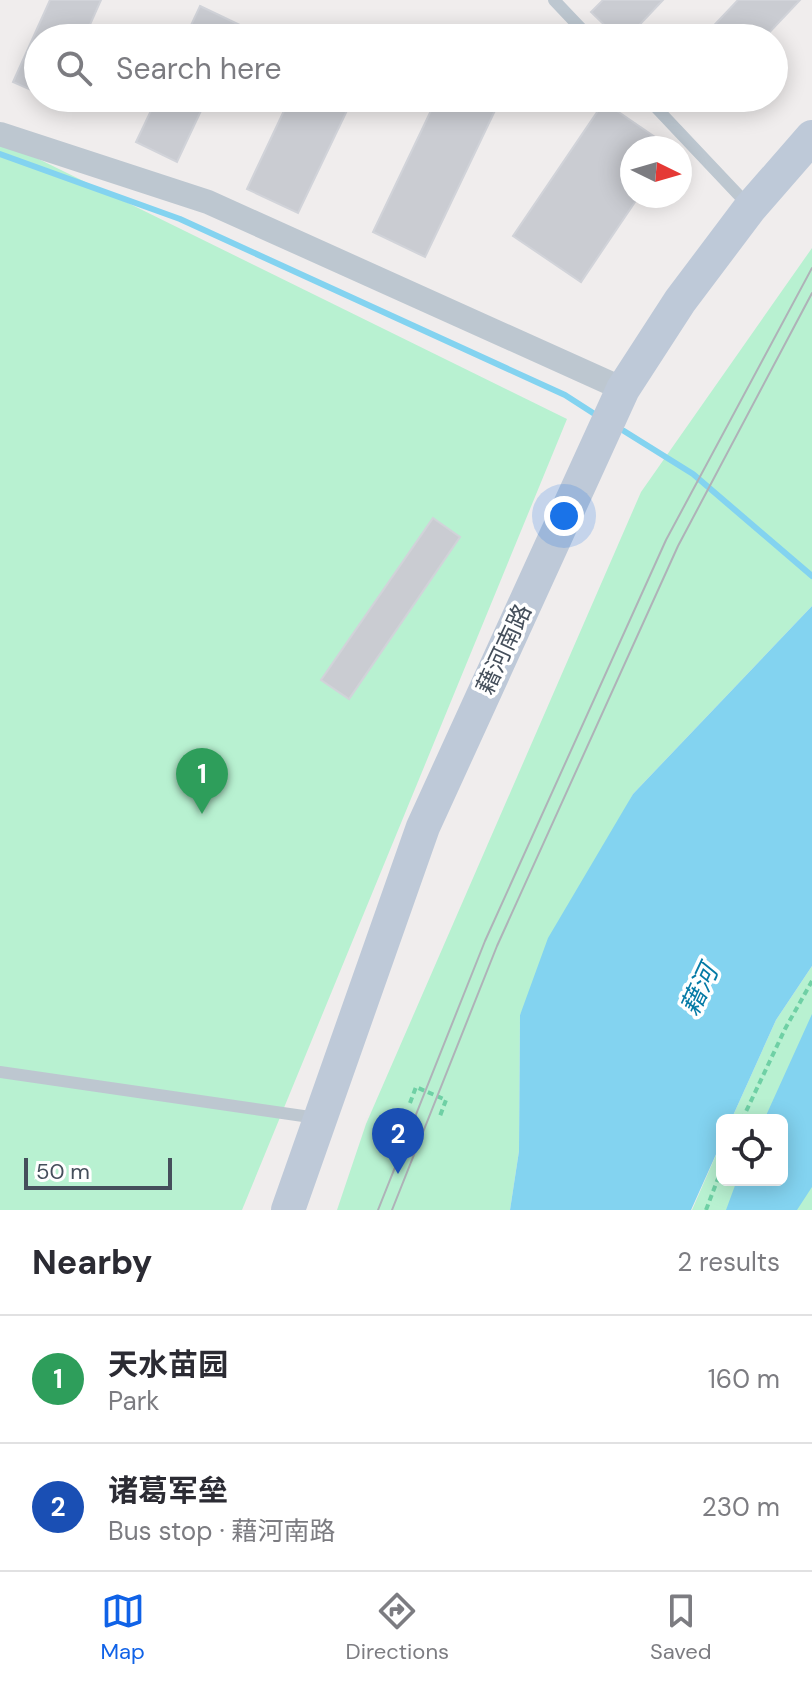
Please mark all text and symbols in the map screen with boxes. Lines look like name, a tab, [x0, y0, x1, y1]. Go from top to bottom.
search box	[24, 24, 788, 112]
icon: search	[52, 46, 96, 90]
text: Search here	[116, 49, 282, 88]
north arrow	[620, 136, 692, 208]
your location	[544, 496, 584, 536]
street label: 藉河南路	[469, 599, 538, 699]
pin: 1	[176, 748, 228, 814]
water label: 藉河	[673, 955, 728, 1021]
pin: 2	[372, 1108, 424, 1174]
map controls	[716, 1114, 788, 1186]
button: locate	[716, 1114, 788, 1186]
scale bar	[24, 1154, 172, 1190]
text: 50 m	[36, 1157, 90, 1186]
text: Nearby	[32, 1240, 152, 1285]
text: 2 results	[677, 1245, 780, 1279]
text: 天水苗园	[108, 1345, 228, 1384]
text: 1	[53, 1362, 63, 1396]
text: 160 m	[708, 1362, 780, 1396]
text: Park	[108, 1384, 159, 1418]
text: 诸葛军垒	[108, 1471, 228, 1510]
text: 2	[50, 1490, 66, 1524]
text: 230 m	[702, 1490, 780, 1524]
text: Bus stop · 藉河南路	[108, 1514, 336, 1548]
tab: Map	[100, 1589, 145, 1666]
tab: Directions	[346, 1589, 449, 1666]
tab: Saved	[650, 1589, 712, 1666]

